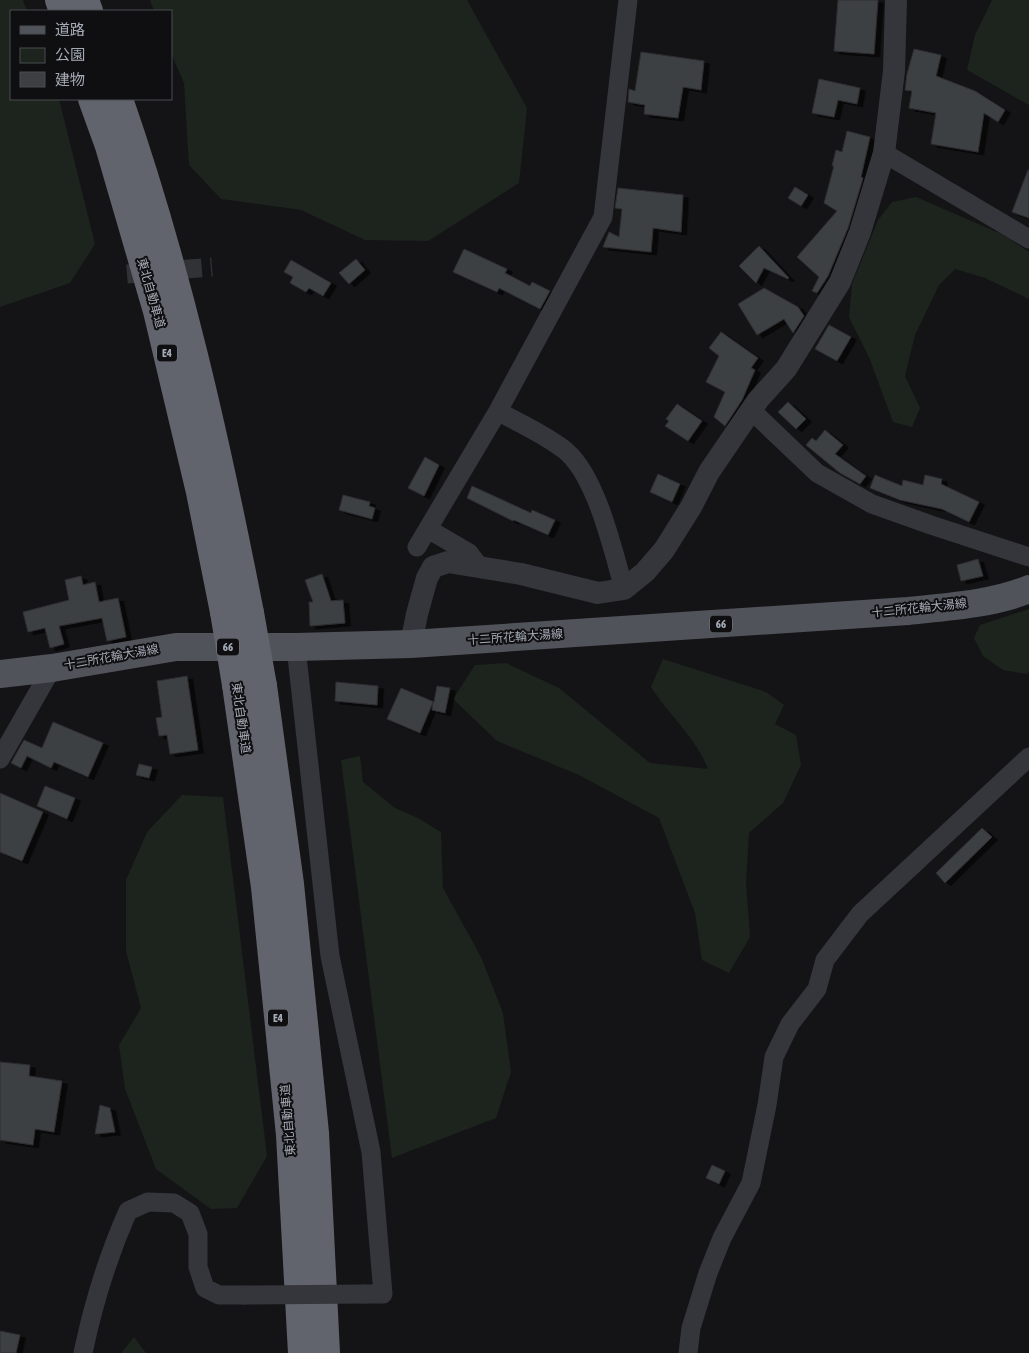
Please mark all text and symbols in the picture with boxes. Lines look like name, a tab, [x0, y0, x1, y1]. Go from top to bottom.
legend	[10, 10, 172, 100]
text: 道路	[55, 21, 85, 38]
text: 公園	[55, 46, 85, 63]
text: 建物	[55, 71, 85, 88]
street label: 東北自動車道	[134, 256, 168, 330]
road number: E4	[157, 344, 177, 362]
street label: 十二所花輪大湯線	[871, 596, 967, 620]
road number: 66	[710, 616, 732, 632]
street label: 十二所花輪大湯線	[467, 627, 563, 647]
road number: 66	[217, 638, 239, 656]
street label: 十二所花輪大湯線	[63, 642, 159, 672]
street label: 東北自動車道	[229, 681, 253, 755]
road number: E4	[268, 1010, 288, 1026]
street label: 東北自動車道	[278, 1084, 298, 1156]

